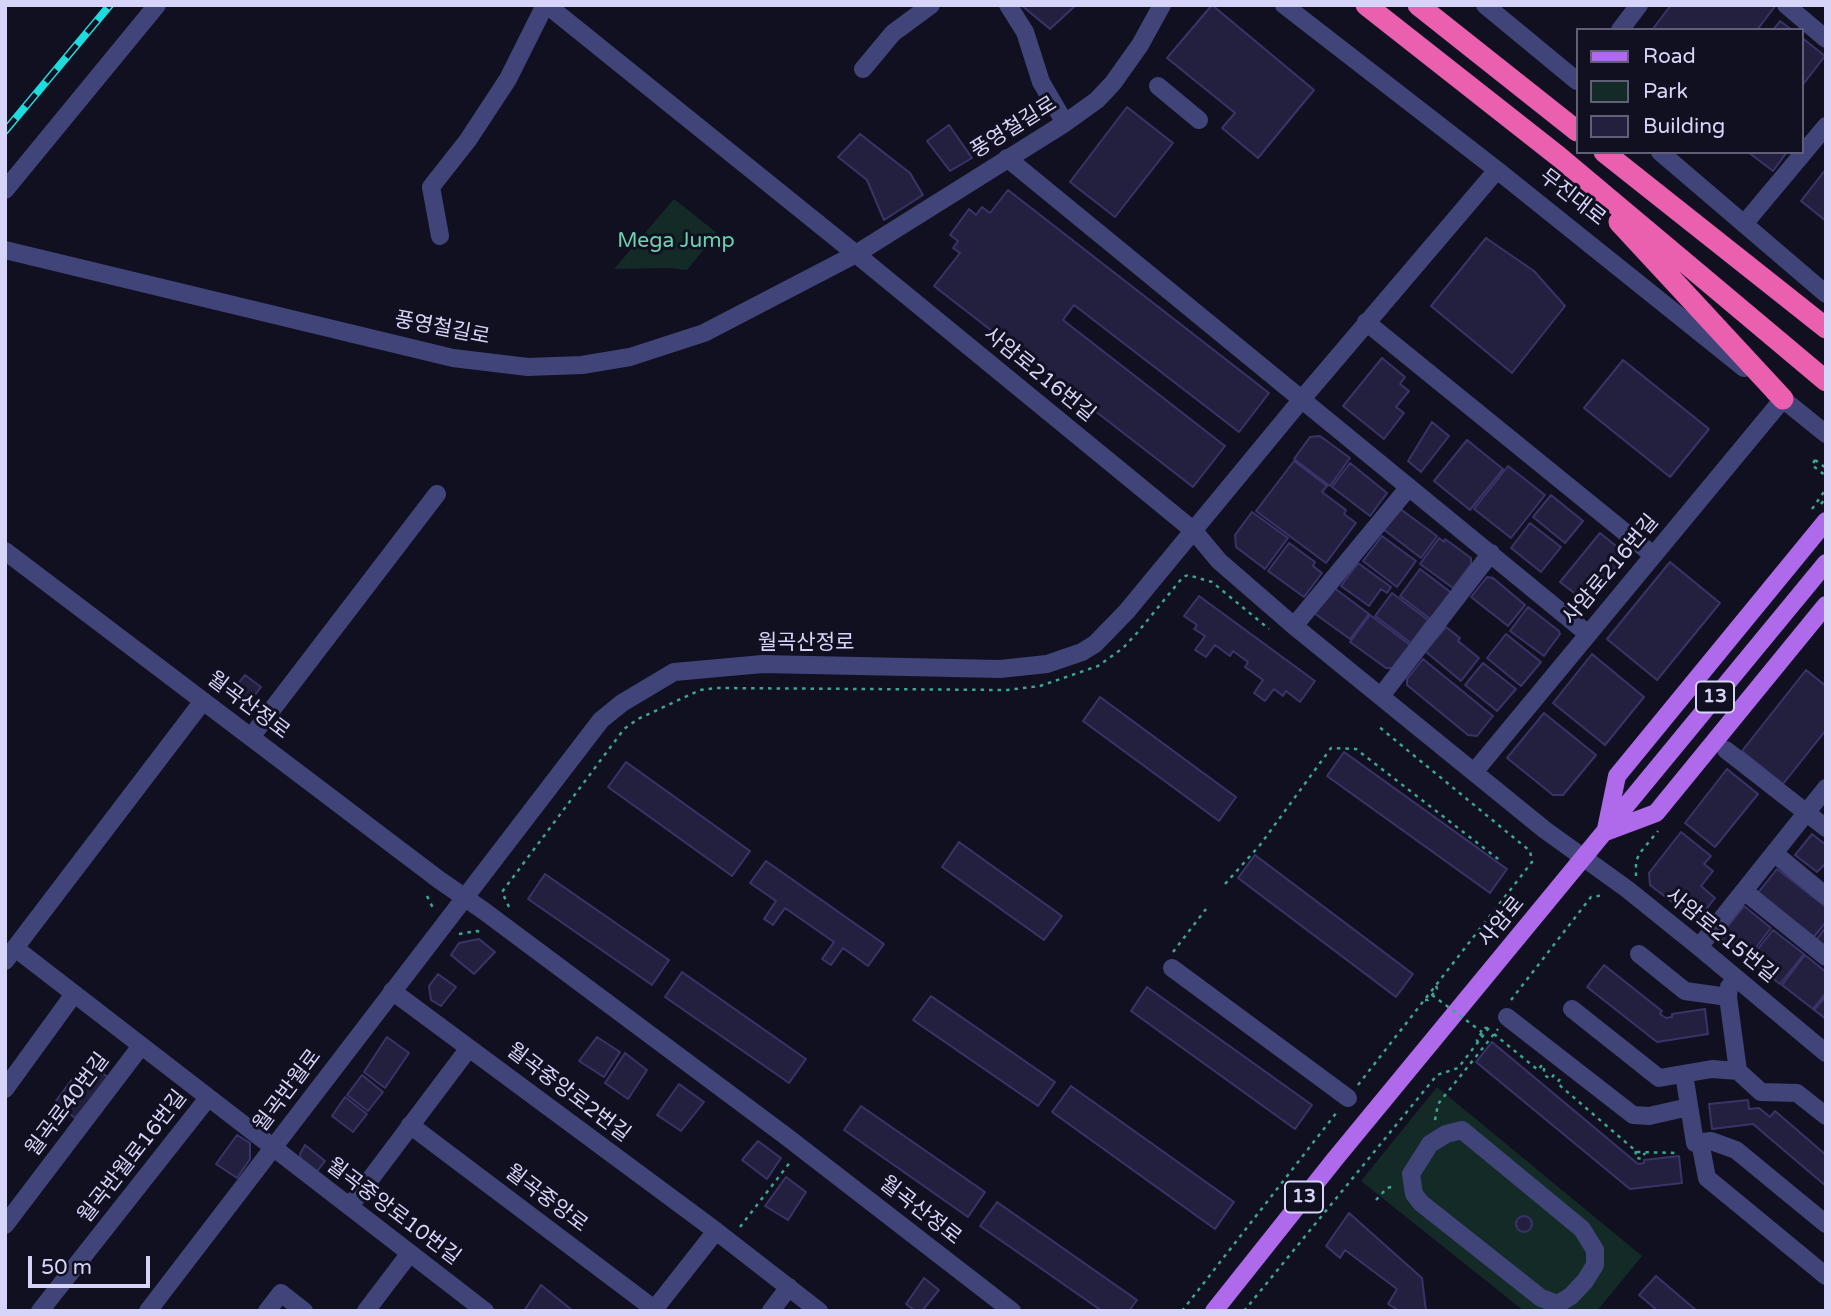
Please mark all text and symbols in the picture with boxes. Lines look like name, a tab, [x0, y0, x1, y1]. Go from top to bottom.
legend	[1576, 28, 1803, 154]
text: Road	[1643, 44, 1696, 69]
text: Park	[1643, 79, 1688, 104]
street label: 풍영철길로	[966, 92, 1062, 164]
text: Building	[1643, 114, 1725, 139]
street label: 무진대로	[1534, 164, 1610, 232]
park label: Mega Jump	[617, 228, 735, 254]
street label: 풍영철길로	[392, 307, 492, 351]
street label: 사암로216번길	[978, 322, 1100, 428]
street label: 사암로216번길	[1558, 510, 1664, 630]
street label: 월곡산정로	[758, 630, 854, 656]
street label: 월곡산정로	[202, 667, 294, 745]
road number: 13	[1696, 682, 1734, 712]
street label: 사암로215번길	[1660, 883, 1782, 989]
street label: 사암로	[1474, 892, 1530, 952]
street label: 월곡중앙로2번길	[501, 1038, 635, 1148]
street label: 월곡반월로	[249, 1045, 327, 1137]
street label: 월곡로40번길	[21, 1048, 115, 1162]
street label: 월곡반월로16번길	[73, 1086, 193, 1228]
street label: 월곡중앙로10번길	[321, 1153, 465, 1271]
street label: 월곡중앙로	[500, 1160, 592, 1238]
street label: 월곡산정로	[874, 1171, 966, 1251]
road number: 13	[1285, 1182, 1323, 1212]
scale bar	[32, 1242, 154, 1286]
text: 50 m	[41, 1255, 92, 1280]

